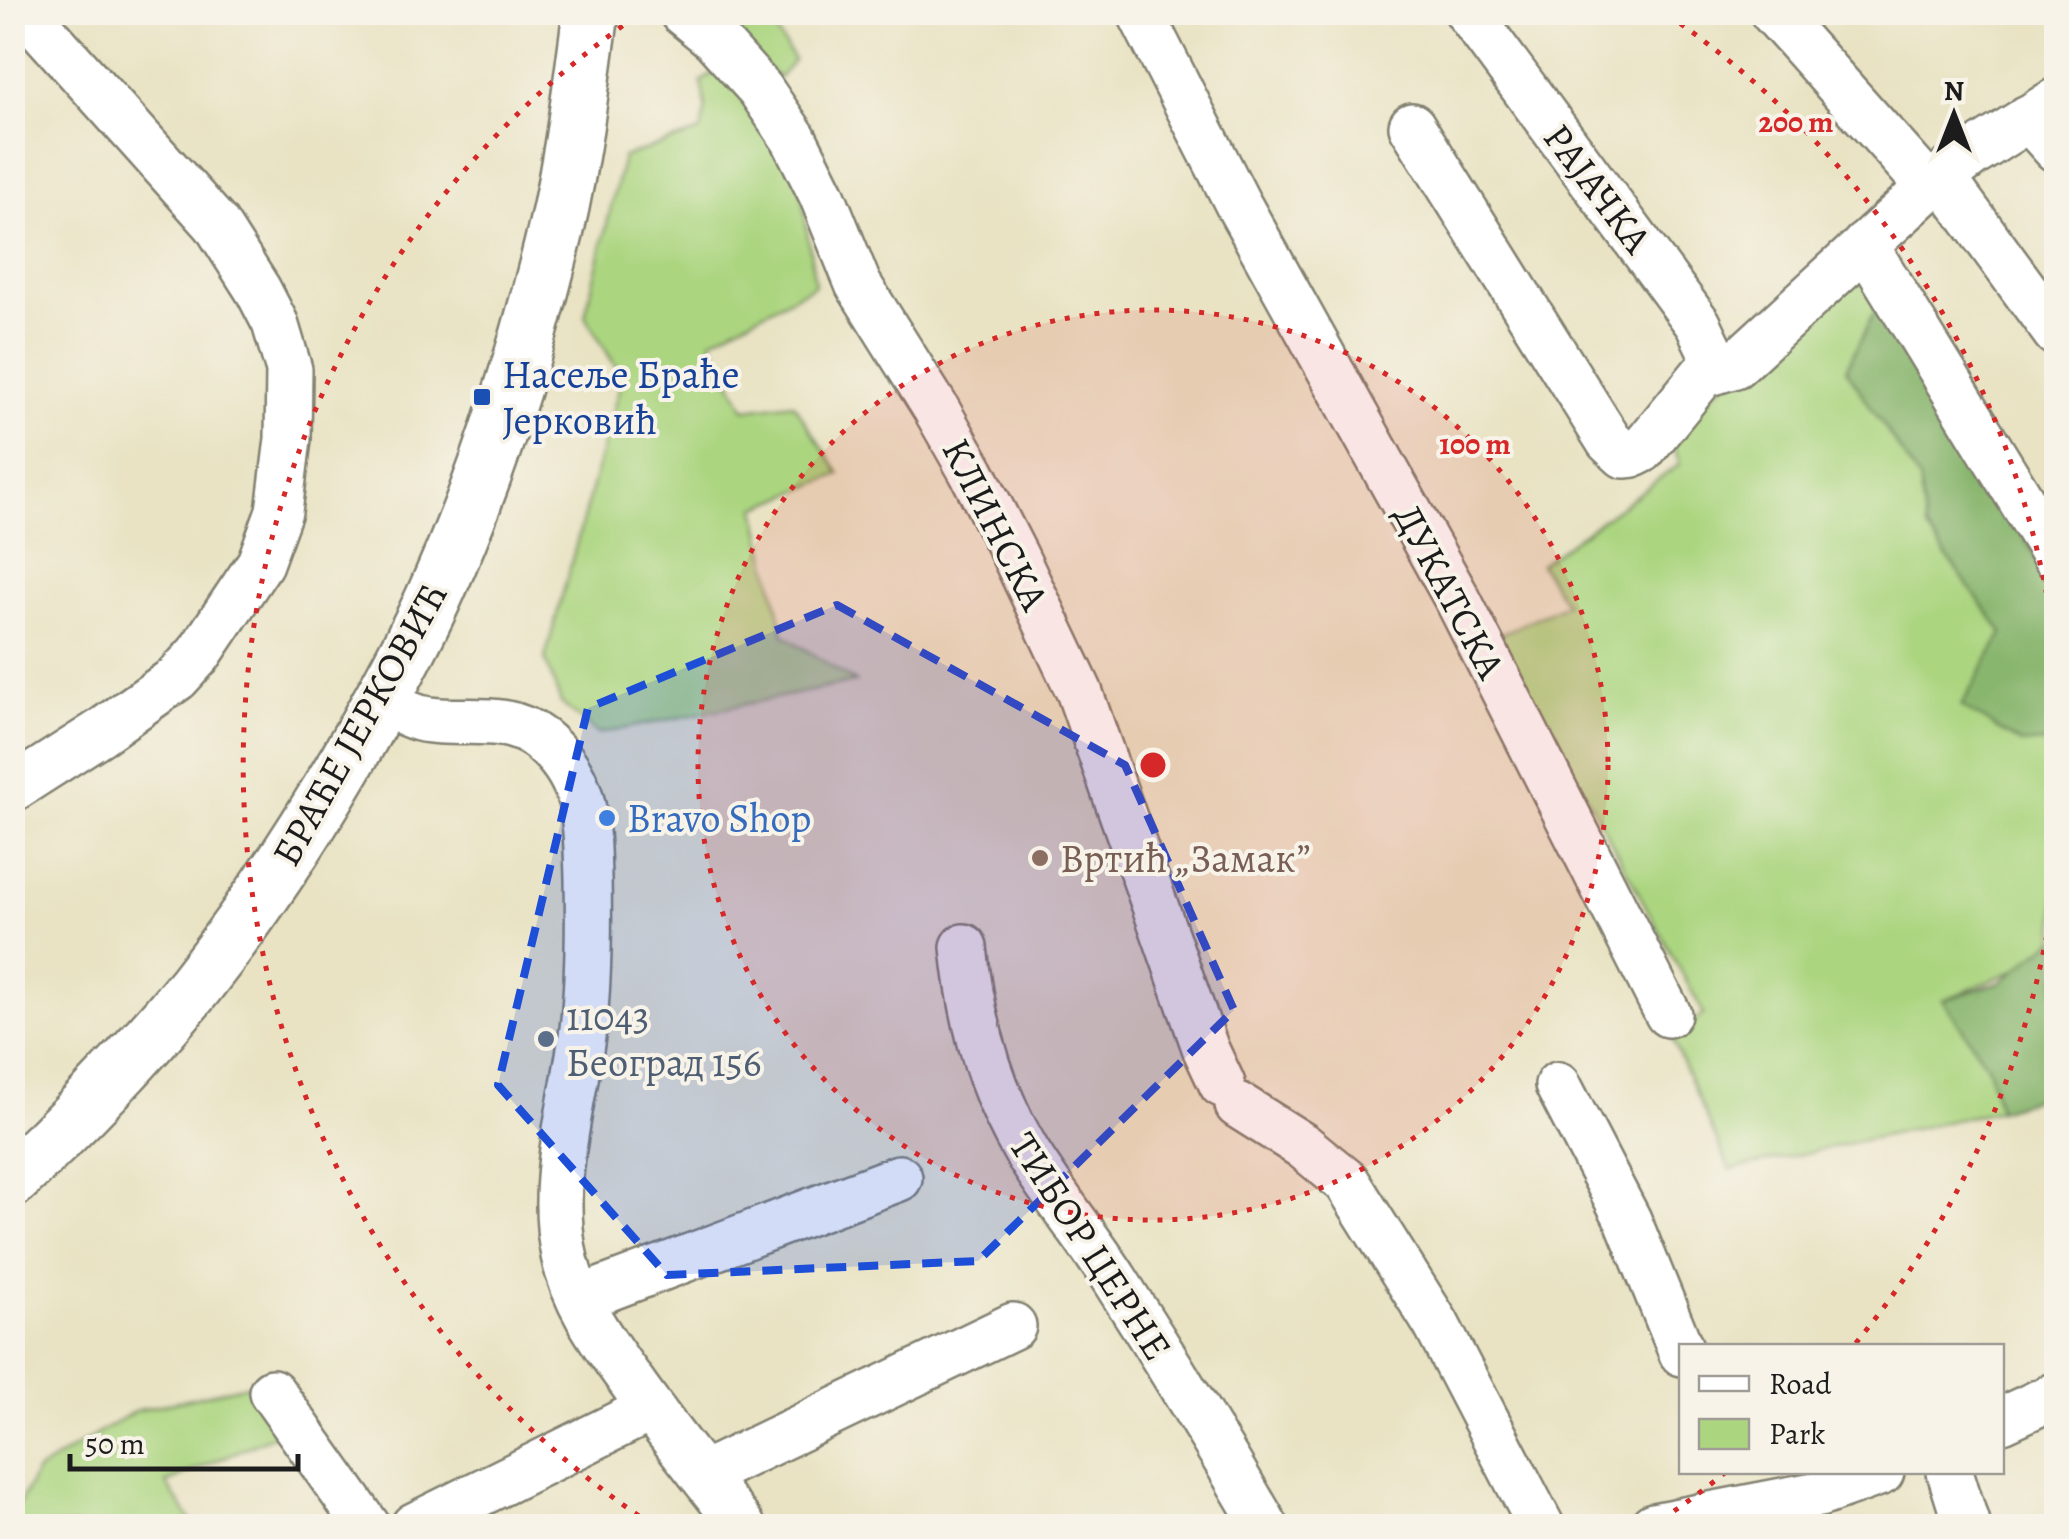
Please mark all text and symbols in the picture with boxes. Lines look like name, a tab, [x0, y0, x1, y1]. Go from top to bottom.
north arrow	[1904, 65, 2004, 165]
text: N	[1944, 72, 1964, 110]
text: 200 m	[1758, 102, 1834, 142]
street label: РАЈАЧКА	[1531, 112, 1665, 265]
place label: Насеље Браће Јерковић	[502, 347, 740, 448]
marker: Насеље Браће Јерковић	[471, 386, 493, 408]
text: 100 m	[1439, 424, 1511, 464]
street label: КЛИНСКА	[929, 429, 1063, 620]
street label: ДУКАТСКА	[1381, 494, 1519, 689]
street label: БРАЋЕ ЈЕРКОВИЋ	[259, 573, 460, 876]
centre of rings	[1135, 747, 1171, 783]
place label: Bravo Shop	[627, 791, 811, 846]
marker: Bravo Shop	[596, 807, 618, 829]
place label: Вртић „Замак”	[1060, 831, 1311, 886]
marker: Вртић „Замак”	[1029, 847, 1051, 869]
place label: 11043 Београд 156	[566, 989, 761, 1090]
marker: 11043 Београд 156	[535, 1028, 557, 1050]
street label: ТИБОР ЦЕРНЕ	[996, 1122, 1185, 1371]
legend	[1679, 1344, 2004, 1474]
text: Road	[1769, 1364, 1832, 1404]
scale bar	[70, 1409, 298, 1471]
text: Park	[1769, 1414, 1825, 1454]
text: 50 m	[85, 1424, 145, 1464]

